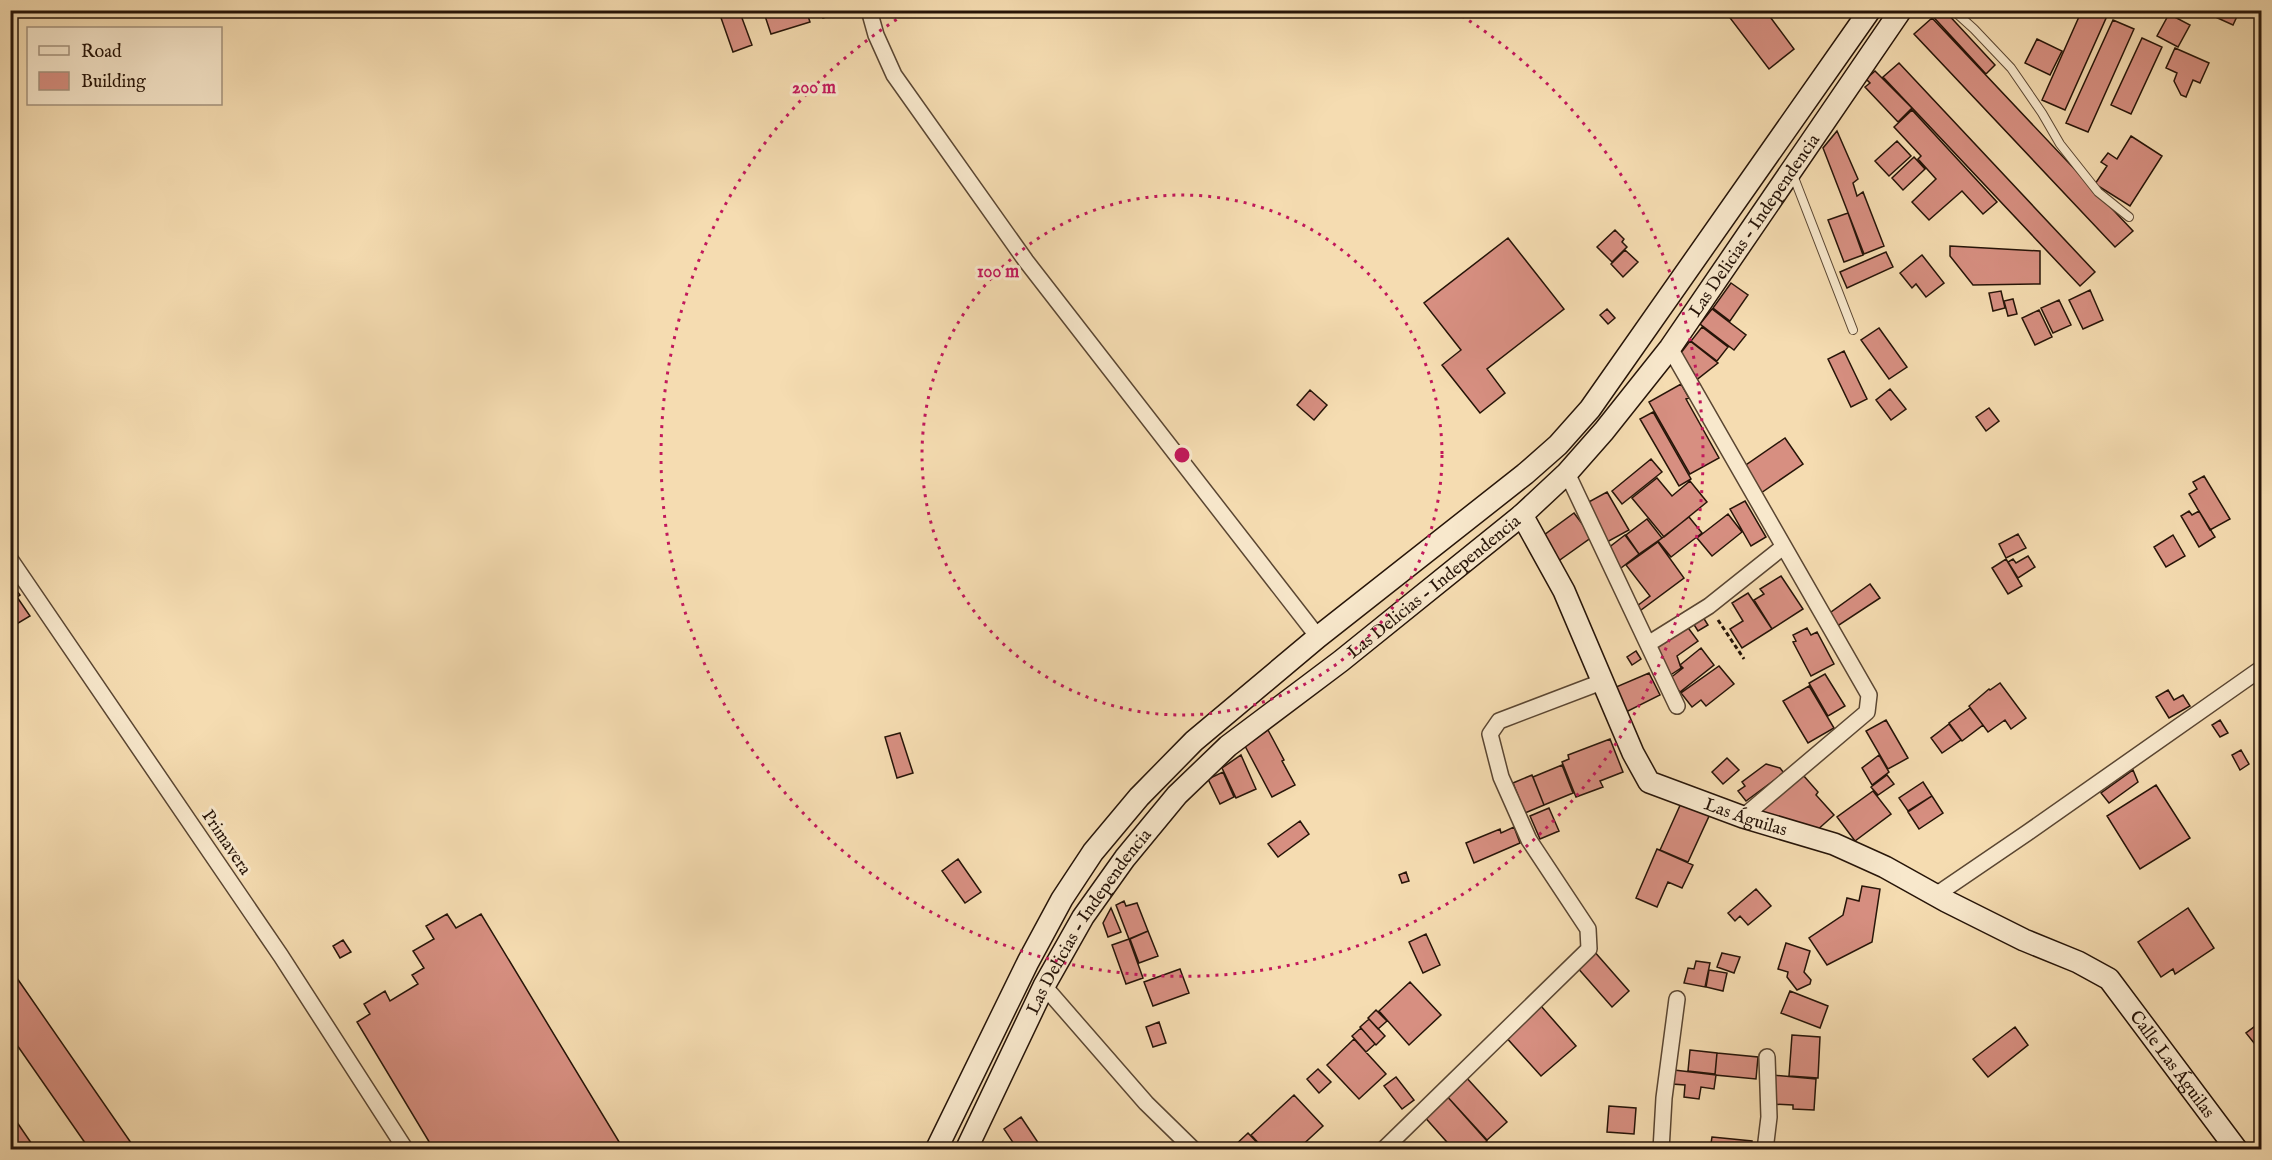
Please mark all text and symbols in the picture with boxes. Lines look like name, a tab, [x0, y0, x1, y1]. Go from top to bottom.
legend	[27, 27, 222, 105]
text: Road	[81, 41, 122, 64]
text: Building	[81, 71, 146, 94]
text: 200 m	[792, 77, 836, 100]
street label: Las Delicias - Independencia	[1685, 130, 1826, 322]
text: 100 m	[977, 261, 1019, 284]
centre of rings	[1172, 445, 1192, 465]
street label: Las Delicias - Independencia	[1343, 510, 1526, 665]
street label: Las Águilas	[1701, 794, 1790, 842]
street label: Primavera	[196, 806, 256, 880]
street label: Las Delicias - Independencia	[1022, 824, 1158, 1019]
street label: Calle Las Águilas	[2124, 1006, 2219, 1123]

